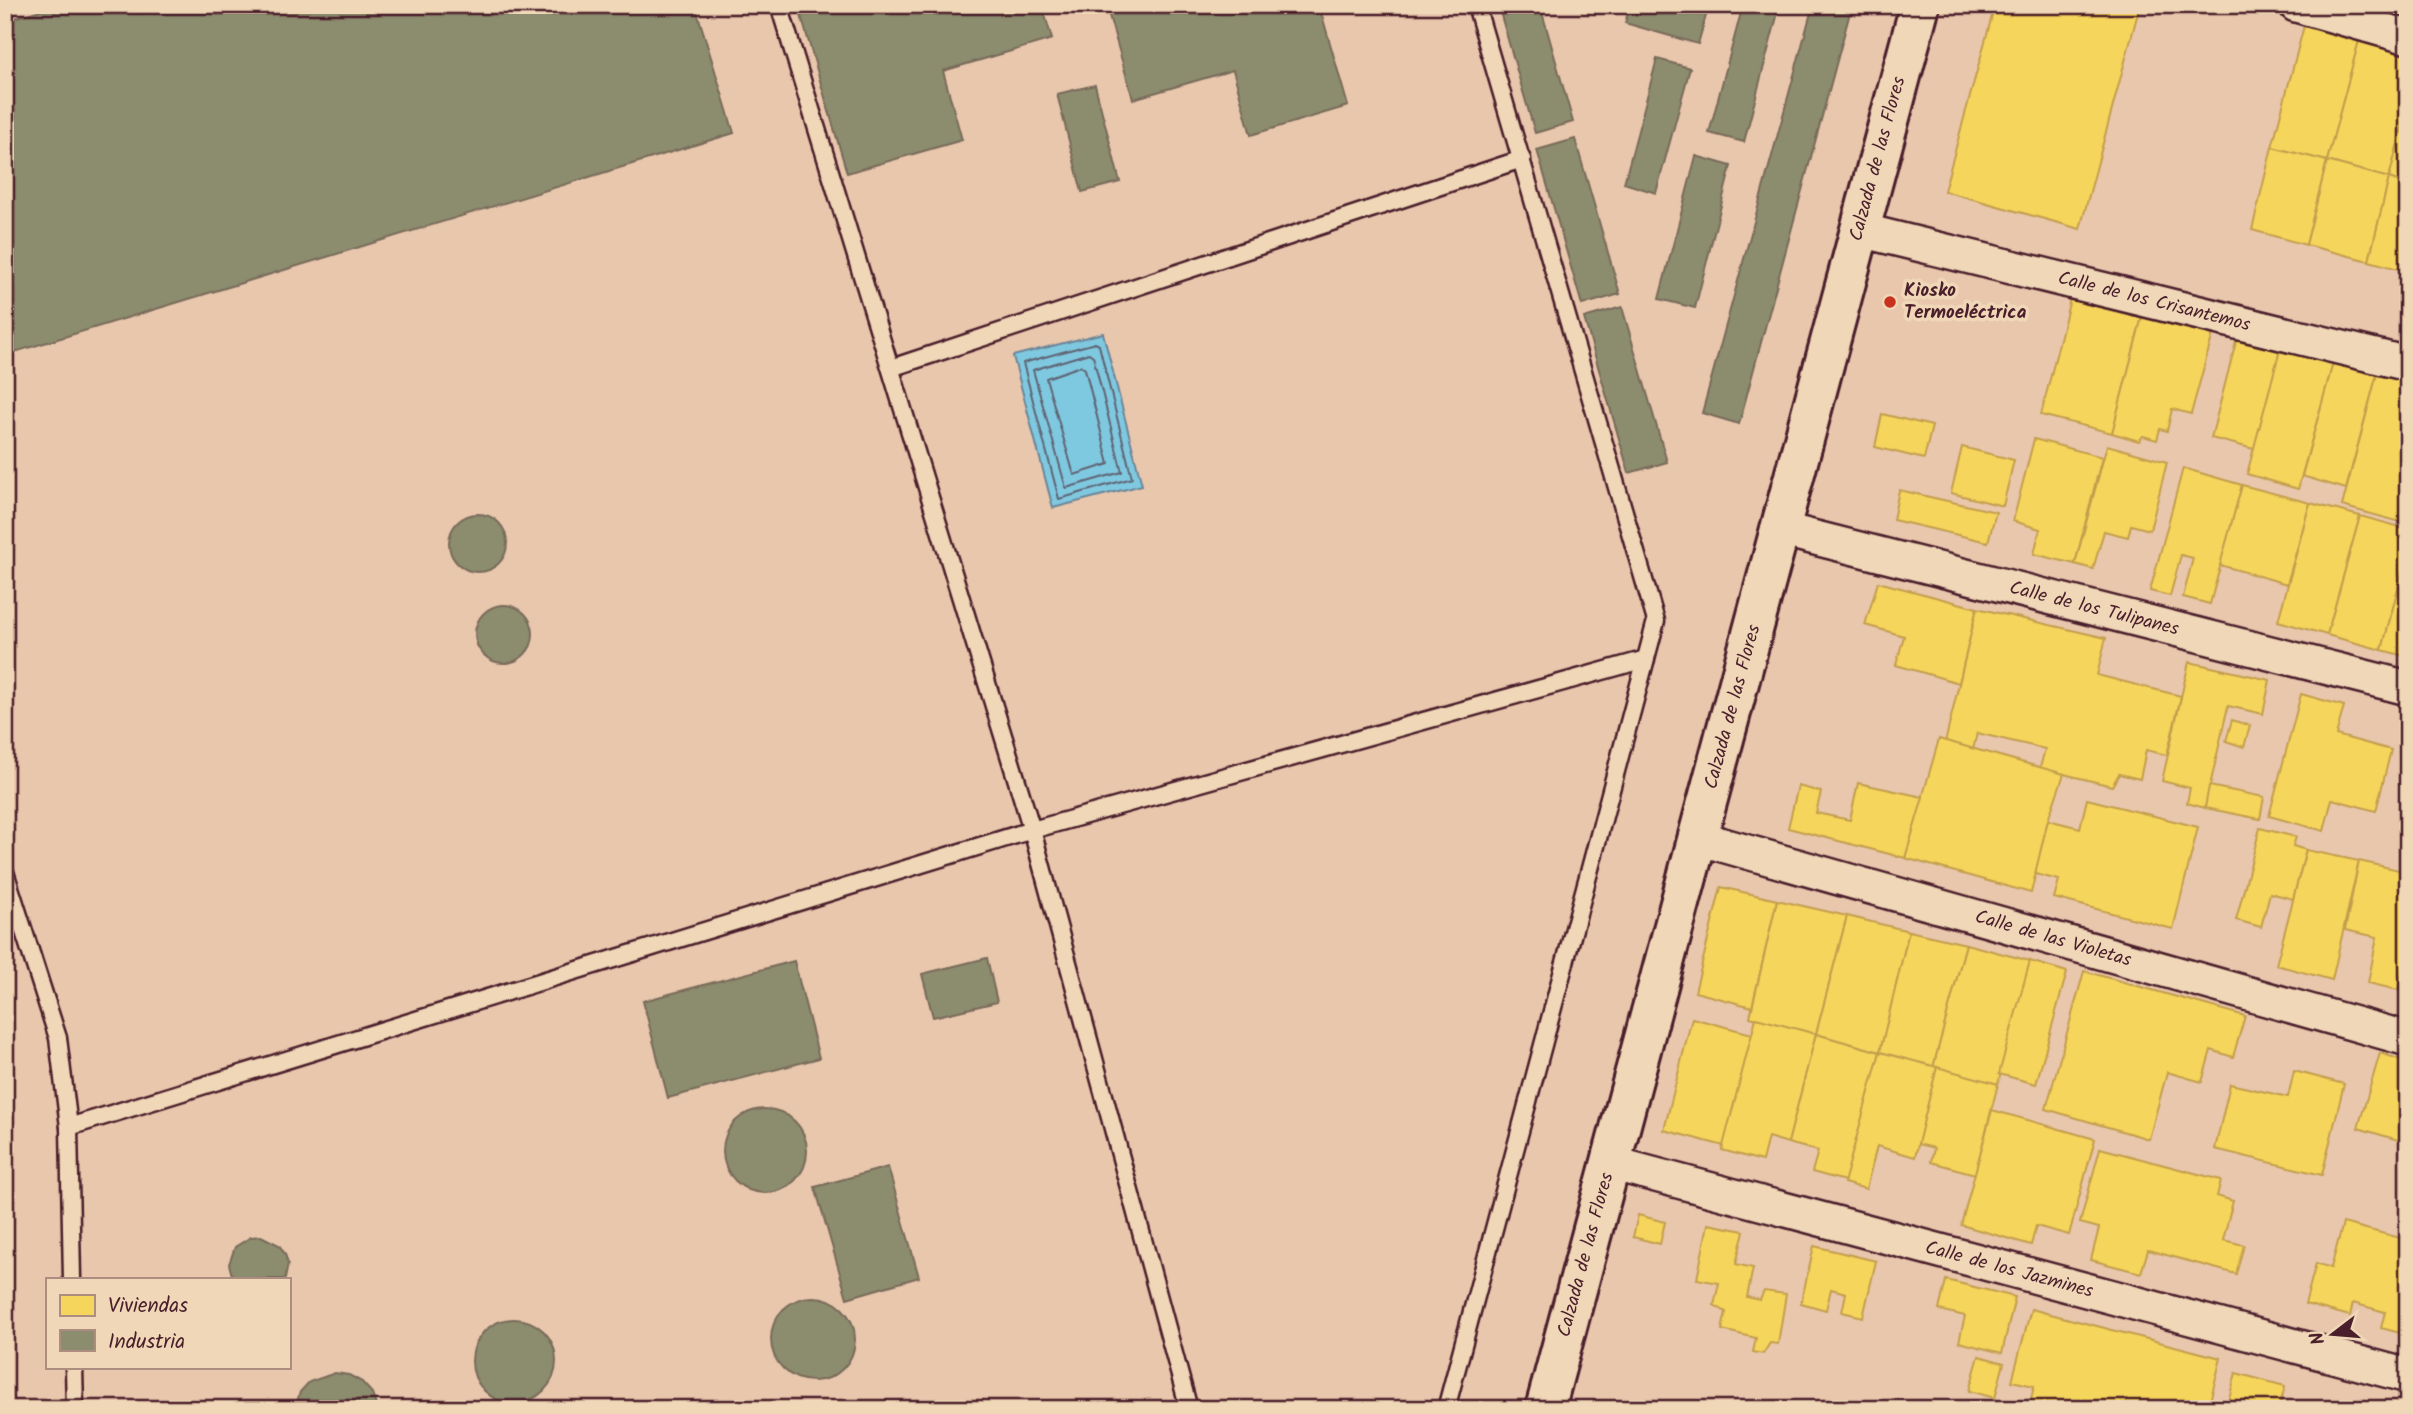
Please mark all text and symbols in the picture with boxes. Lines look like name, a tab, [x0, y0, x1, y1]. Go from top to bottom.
street label: Calzada de las Flores	[1842, 73, 1914, 245]
street label: Calle de los Crisantemos	[2055, 264, 2253, 340]
place label: Kiosko Termoeléctrica	[1904, 276, 2027, 328]
marker: Kiosko Termoeléctrica	[1882, 294, 1898, 310]
street label: Calle de los Tulipanes	[2006, 573, 2182, 645]
street label: Calzada de las Flores	[1697, 621, 1769, 793]
street label: Calle de las Violetas	[1971, 902, 2135, 976]
street label: Calzada de las Flores	[1550, 1169, 1622, 1341]
street label: Calle de los Jazmines	[1922, 1233, 2096, 1307]
legend	[46, 1278, 290, 1368]
text: Viviendas	[108, 1290, 188, 1323]
north arrow	[2298, 1298, 2368, 1368]
text: Industria	[108, 1326, 185, 1359]
text: N	[2303, 1328, 2335, 1348]

